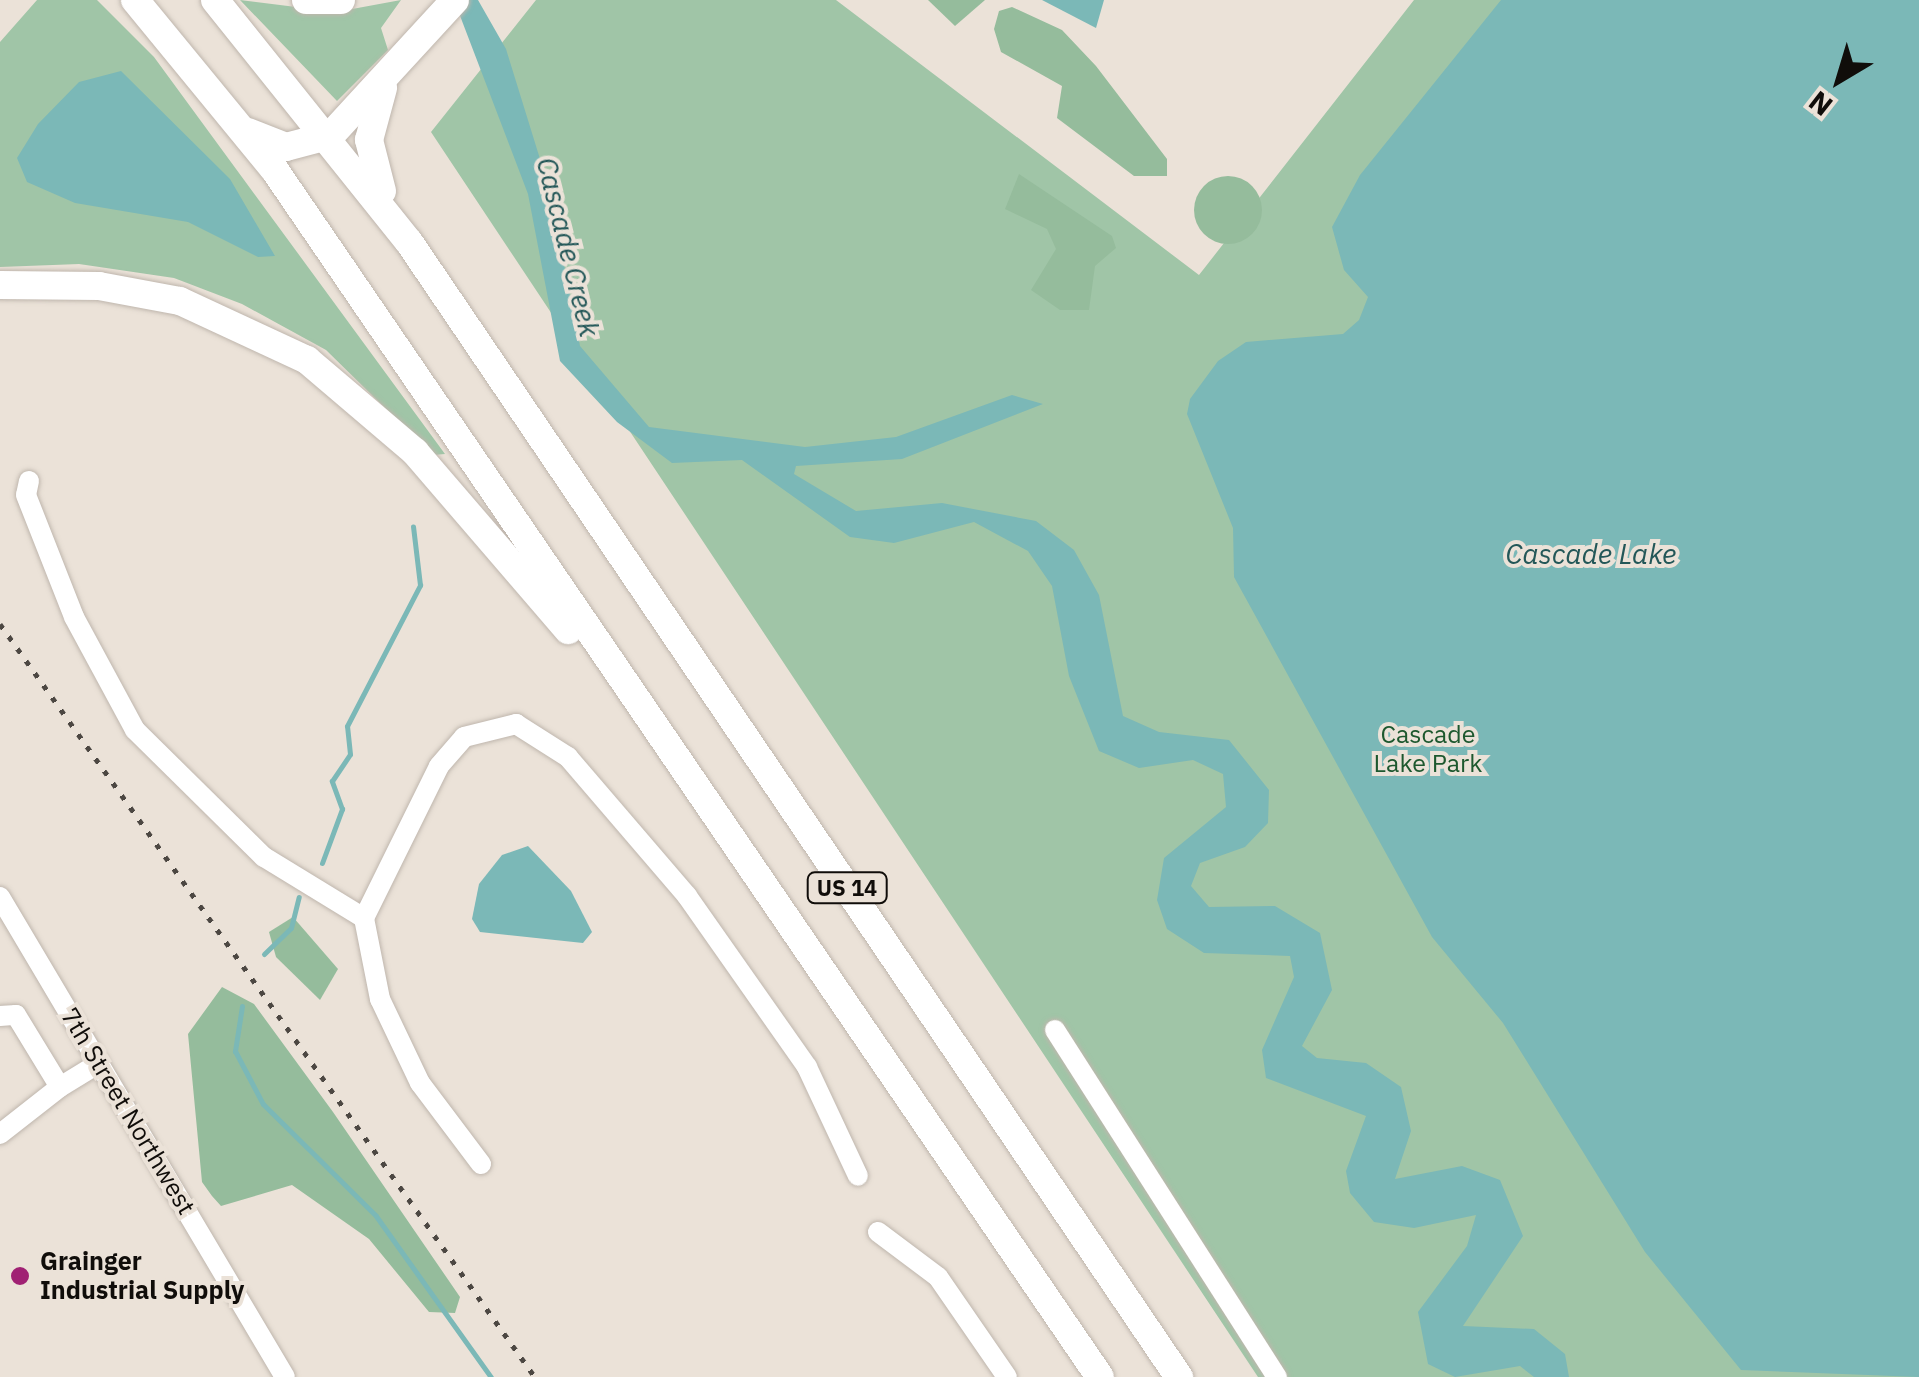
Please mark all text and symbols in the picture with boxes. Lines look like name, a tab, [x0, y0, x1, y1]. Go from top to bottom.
north arrow	[1789, 30, 1889, 130]
text: N	[1801, 83, 1840, 125]
water label: Cascade Creek	[530, 154, 606, 340]
water label: Cascade Lake	[1506, 537, 1676, 571]
park label: Cascade Lake Park	[1374, 720, 1482, 779]
road number: US 14	[804, 871, 890, 905]
street label: 7th Street Northwest	[54, 1002, 202, 1220]
place label: Grainger Industrial Supply	[40, 1247, 244, 1306]
marker: Grainger Industrial Supply	[9, 1265, 31, 1287]

